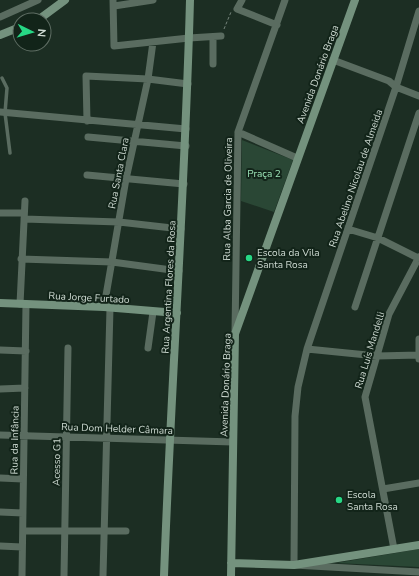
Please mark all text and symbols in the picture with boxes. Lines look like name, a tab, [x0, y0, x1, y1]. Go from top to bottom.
north arrow	[12, 12, 52, 52]
street label: Avenida Donário Braga	[294, 23, 342, 126]
text: N	[34, 28, 49, 38]
street label: Rua Abelino Nicolau de Almeida	[326, 107, 386, 249]
street label: Rua Santa Clara	[105, 136, 133, 210]
street label: Rua Alba Garcia de Oliveira	[220, 137, 236, 261]
park label: Praça 2	[247, 167, 281, 181]
street label: Rua Argentina Flores da Rosa	[159, 220, 179, 354]
place label: Escola da Vila Santa Rosa	[257, 246, 320, 272]
marker: Escola da Vila Santa Rosa	[244, 253, 254, 263]
street label: Rua Jorge Furtado	[48, 289, 130, 307]
street label: Rua Luís Mandelli	[352, 310, 388, 390]
street label: Avenida Donário Braga	[217, 333, 235, 437]
street label: Rua da Infância	[7, 406, 23, 474]
street label: Rua Dom Helder Câmara	[61, 420, 173, 438]
street label: Acesso G1	[50, 438, 64, 486]
place label: Escola Santa Rosa	[347, 488, 398, 514]
marker: Escola Santa Rosa	[334, 495, 344, 505]

